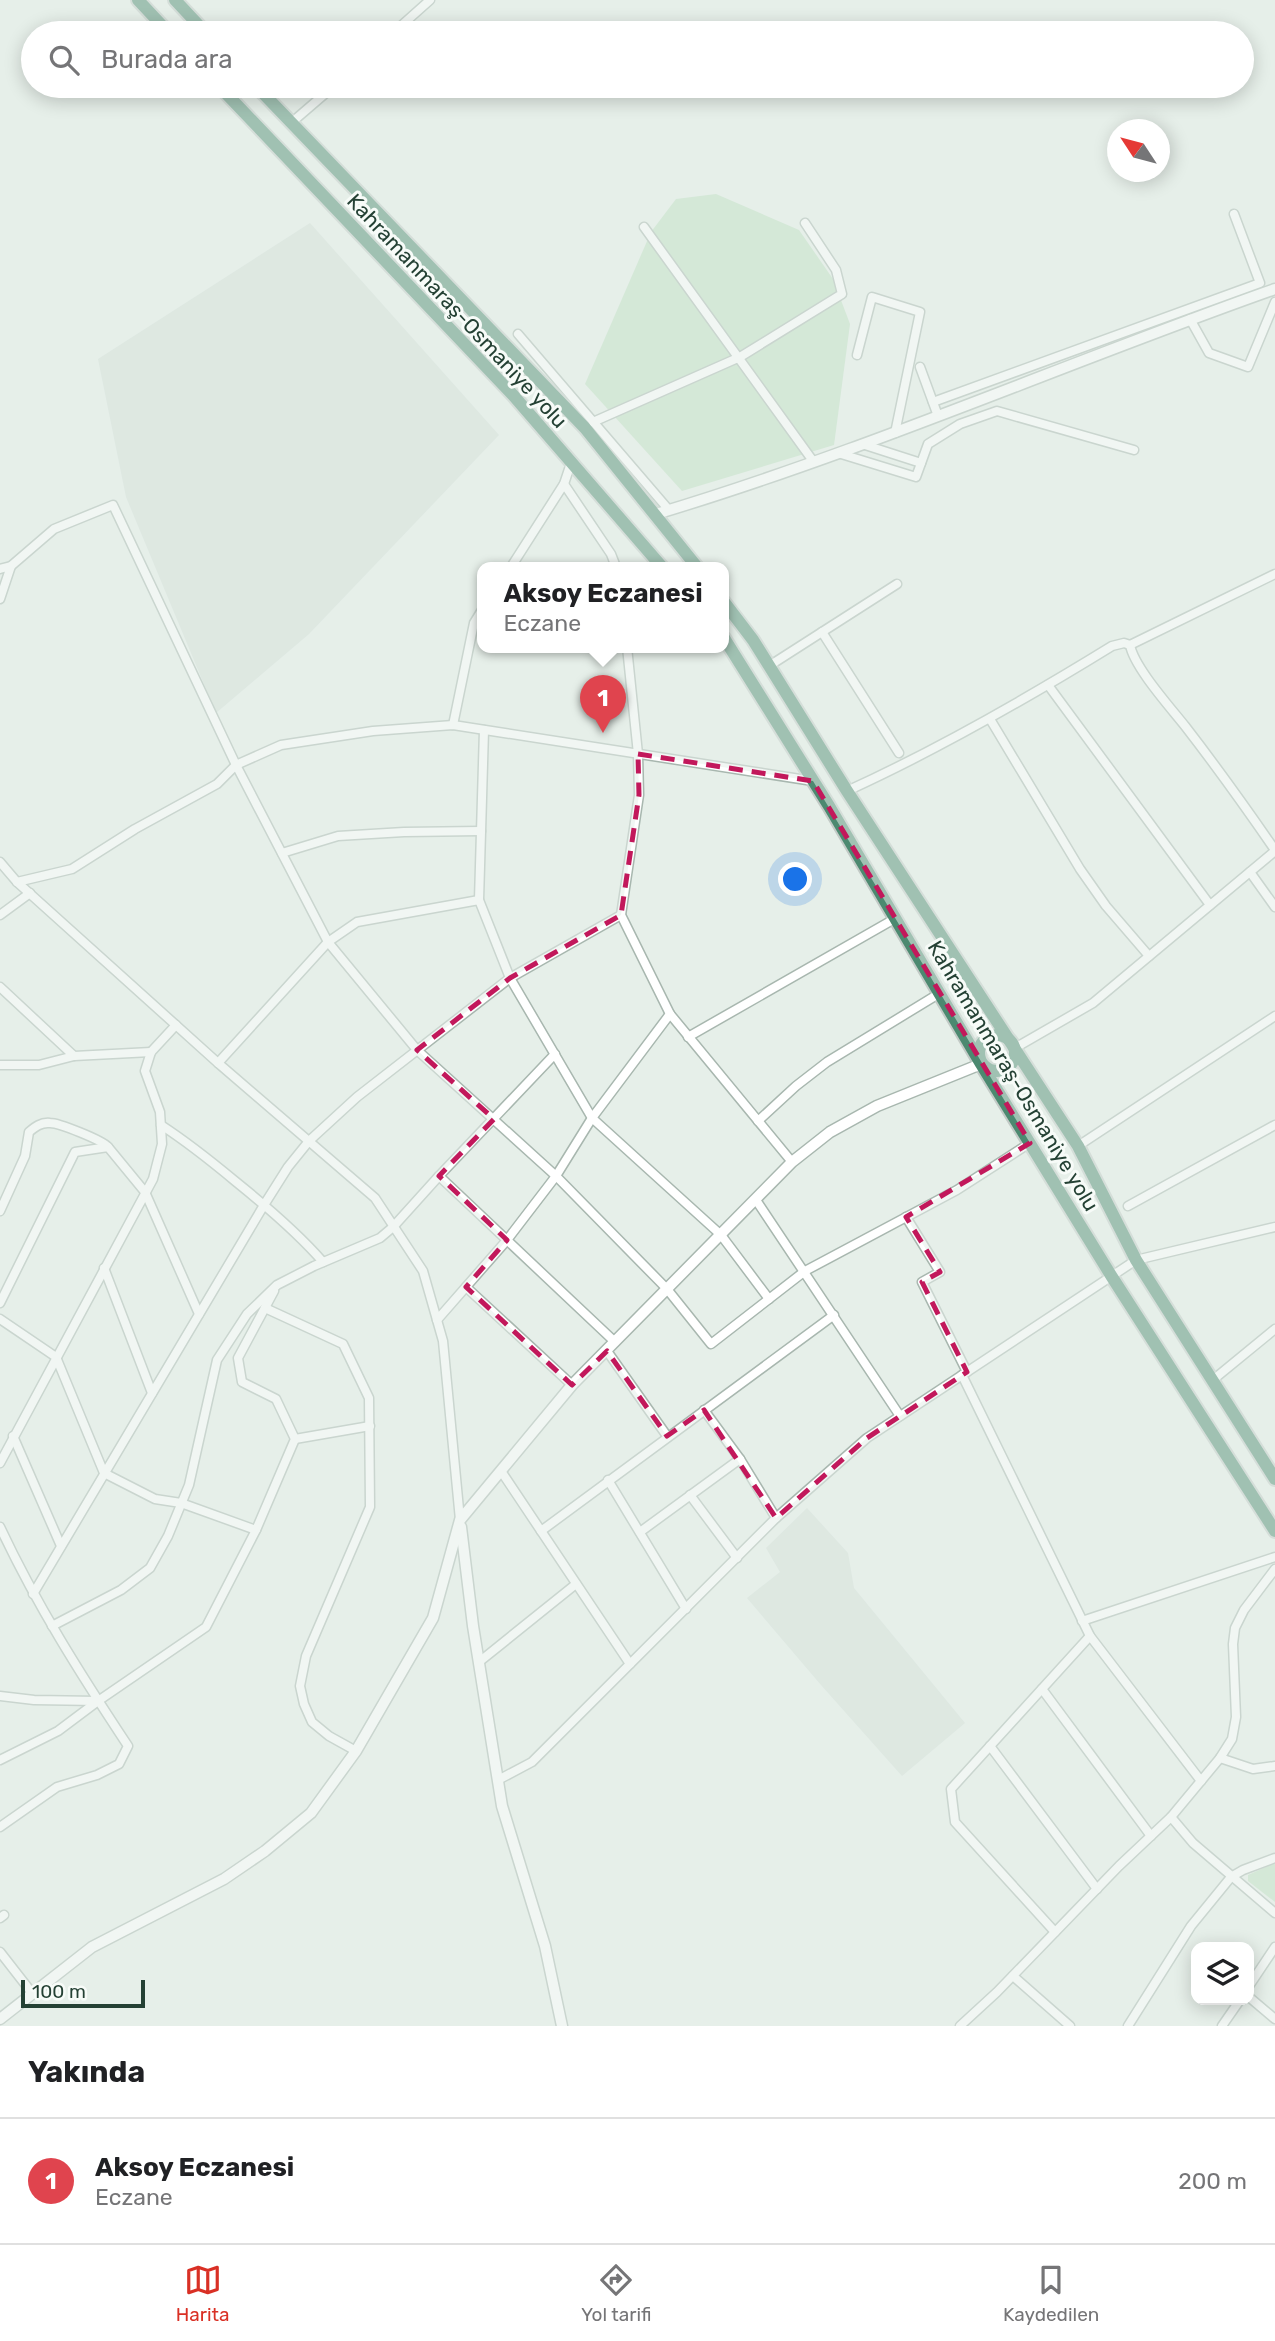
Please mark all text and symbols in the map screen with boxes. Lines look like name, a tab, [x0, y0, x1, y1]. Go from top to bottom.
search box	[21, 21, 1254, 98]
icon: search	[45, 41, 83, 79]
text: Burada ara	[101, 44, 233, 75]
north arrow	[1107, 119, 1170, 182]
street label: Kahramanmaraş-Osmaniye yolu	[342, 188, 573, 433]
popup	[477, 562, 729, 653]
text: Aksoy Eczanesi	[503, 578, 703, 609]
text: Eczane	[503, 609, 581, 637]
pin: 1	[580, 675, 626, 733]
your location	[778, 862, 812, 896]
street label: Kahramanmaraş-Osmaniye yolu	[923, 936, 1104, 1216]
map controls	[1191, 1942, 1254, 2005]
button: layers	[1191, 1942, 1254, 2005]
scale bar	[21, 1977, 145, 2009]
text: 100 m	[32, 1980, 86, 2003]
text: Yakında	[28, 2054, 145, 2090]
text: Aksoy Eczanesi	[95, 2152, 294, 2183]
text: 1	[45, 2167, 57, 2195]
text: 200 m	[1178, 2167, 1247, 2195]
text: Eczane	[95, 2183, 173, 2211]
tab: Harita	[176, 2261, 230, 2326]
tab: Yol tarifi	[581, 2261, 652, 2326]
tab: Kaydedilen	[1003, 2261, 1099, 2326]

